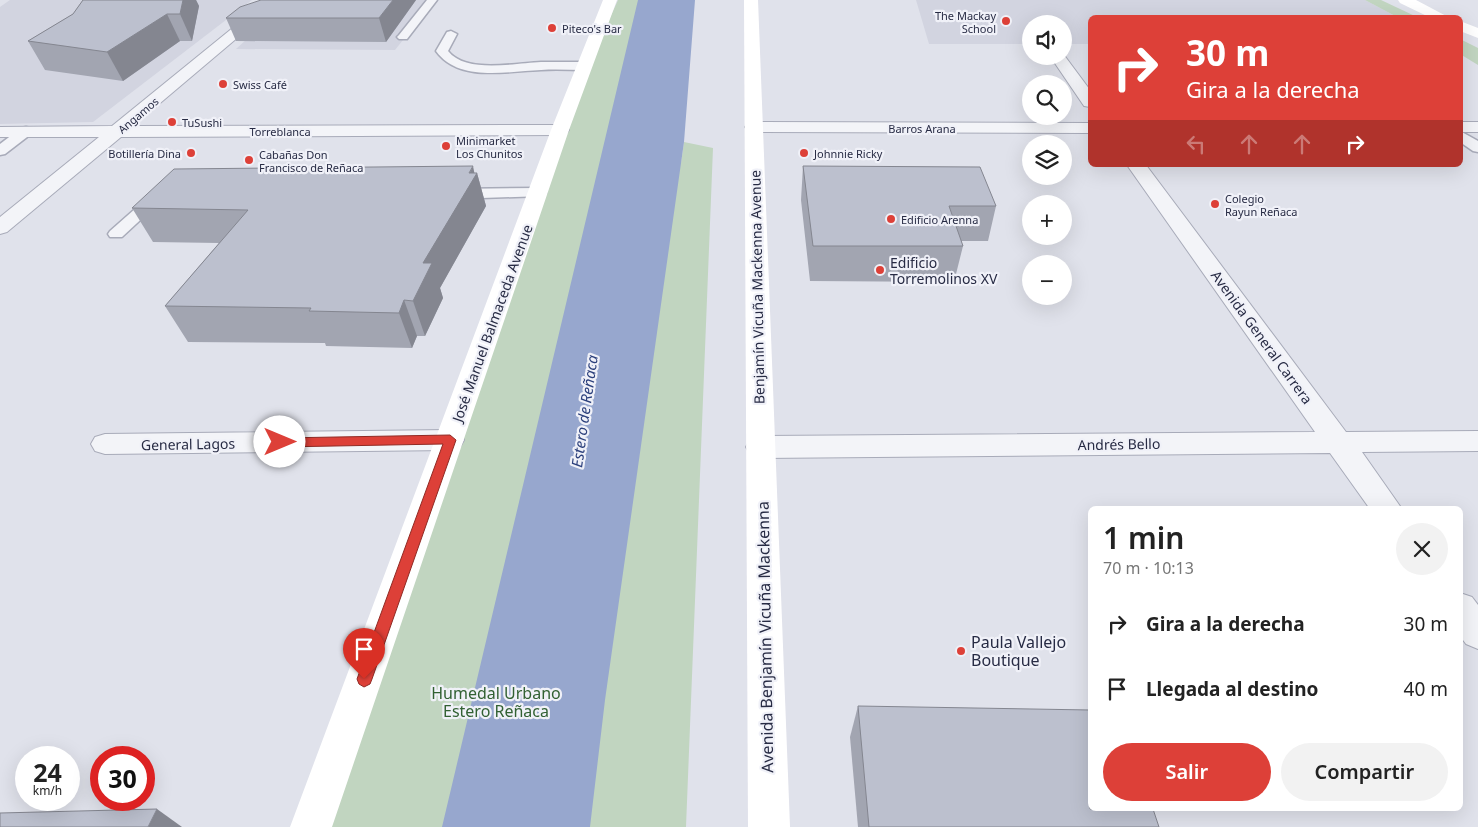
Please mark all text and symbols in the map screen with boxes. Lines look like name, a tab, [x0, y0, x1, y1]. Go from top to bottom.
place label: The Mackay School	[935, 8, 996, 36]
marker: The Mackay School	[1000, 15, 1012, 27]
map controls	[1022, 15, 1072, 305]
button: sound	[1022, 15, 1072, 65]
place label: Piteco's Bar	[562, 21, 622, 36]
marker: Piteco's Bar	[546, 22, 558, 34]
text: 30 m	[1186, 29, 1269, 76]
icon: right	[1103, 35, 1168, 100]
text: Gira a la derecha	[1186, 74, 1360, 104]
button: search	[1022, 75, 1072, 125]
place label: Swiss Café	[233, 77, 287, 92]
marker: Swiss Café	[217, 78, 229, 90]
street label: Angamos	[114, 94, 162, 136]
place label: TuSushi	[182, 115, 222, 130]
marker: TuSushi	[166, 116, 178, 128]
street label: Barros Arana	[888, 121, 956, 136]
street label: Torreblanca	[249, 124, 311, 139]
icon: left	[1182, 130, 1210, 158]
icon: ahead	[1235, 130, 1263, 158]
icon: ahead	[1288, 130, 1316, 158]
icon: right	[1341, 130, 1369, 158]
place label: Minimarket Los Chunitos	[456, 133, 523, 161]
button: layers	[1022, 135, 1072, 185]
marker: Minimarket Los Chunitos	[440, 140, 452, 152]
place label: Botillería Dina	[108, 146, 181, 161]
place label: Johnnie Ricky	[813, 146, 883, 161]
marker: Botillería Dina	[185, 147, 197, 159]
place label: Cabañas Don Francisco de Reñaca	[259, 147, 363, 175]
marker: Johnnie Ricky	[798, 147, 810, 159]
marker: Cabañas Don Francisco de Reñaca	[243, 154, 255, 166]
street label: Benjamín Vicuña Mackenna Avenue	[745, 170, 769, 404]
place label: Colegio Rayun Reñaca	[1225, 191, 1298, 219]
button: +	[1022, 195, 1072, 245]
marker: Colegio Rayun Reñaca	[1209, 198, 1221, 210]
place label: Edificio Arenna	[901, 212, 978, 227]
marker: Edificio Arenna	[885, 213, 897, 225]
street label: José Manuel Balmaceda Avenue	[447, 221, 537, 426]
place label: Edificio Torremolinos XV	[890, 253, 998, 288]
button: −	[1022, 255, 1072, 305]
marker: Edificio Torremolinos XV	[874, 264, 886, 276]
street label: Avenida General Carrera	[1207, 266, 1317, 408]
water label: Estero de Reñaca	[566, 353, 602, 469]
position arrow	[253, 415, 305, 467]
street label: General Lagos	[141, 434, 236, 454]
street label: Andrés Bello	[1078, 434, 1160, 454]
street label: Avenida Benjamín Vicuña Mackenna	[752, 501, 778, 773]
text: 1 min	[1103, 517, 1184, 558]
button: close	[1396, 523, 1448, 575]
text: 70 m · 10:13	[1103, 557, 1194, 579]
icon: right	[1103, 610, 1131, 638]
text: Gira a la derecha	[1146, 611, 1305, 637]
text: 30 m	[1404, 611, 1448, 637]
pin	[343, 628, 385, 679]
place label: Paula Vallejo Boutique	[971, 631, 1066, 671]
icon: arrive	[350, 635, 378, 663]
marker: Paula Vallejo Boutique	[955, 645, 967, 657]
icon: arrive	[1103, 675, 1131, 703]
text: Llegada al destino	[1146, 676, 1318, 702]
text: 40 m	[1404, 676, 1448, 702]
park label: Humedal Urbano Estero Reñaca	[431, 682, 561, 722]
button: Salir	[1103, 743, 1271, 801]
button: Compartir	[1281, 743, 1448, 801]
speed limit sign: 30	[90, 746, 155, 811]
text: 24	[33, 755, 62, 789]
text: km/h	[33, 782, 62, 799]

